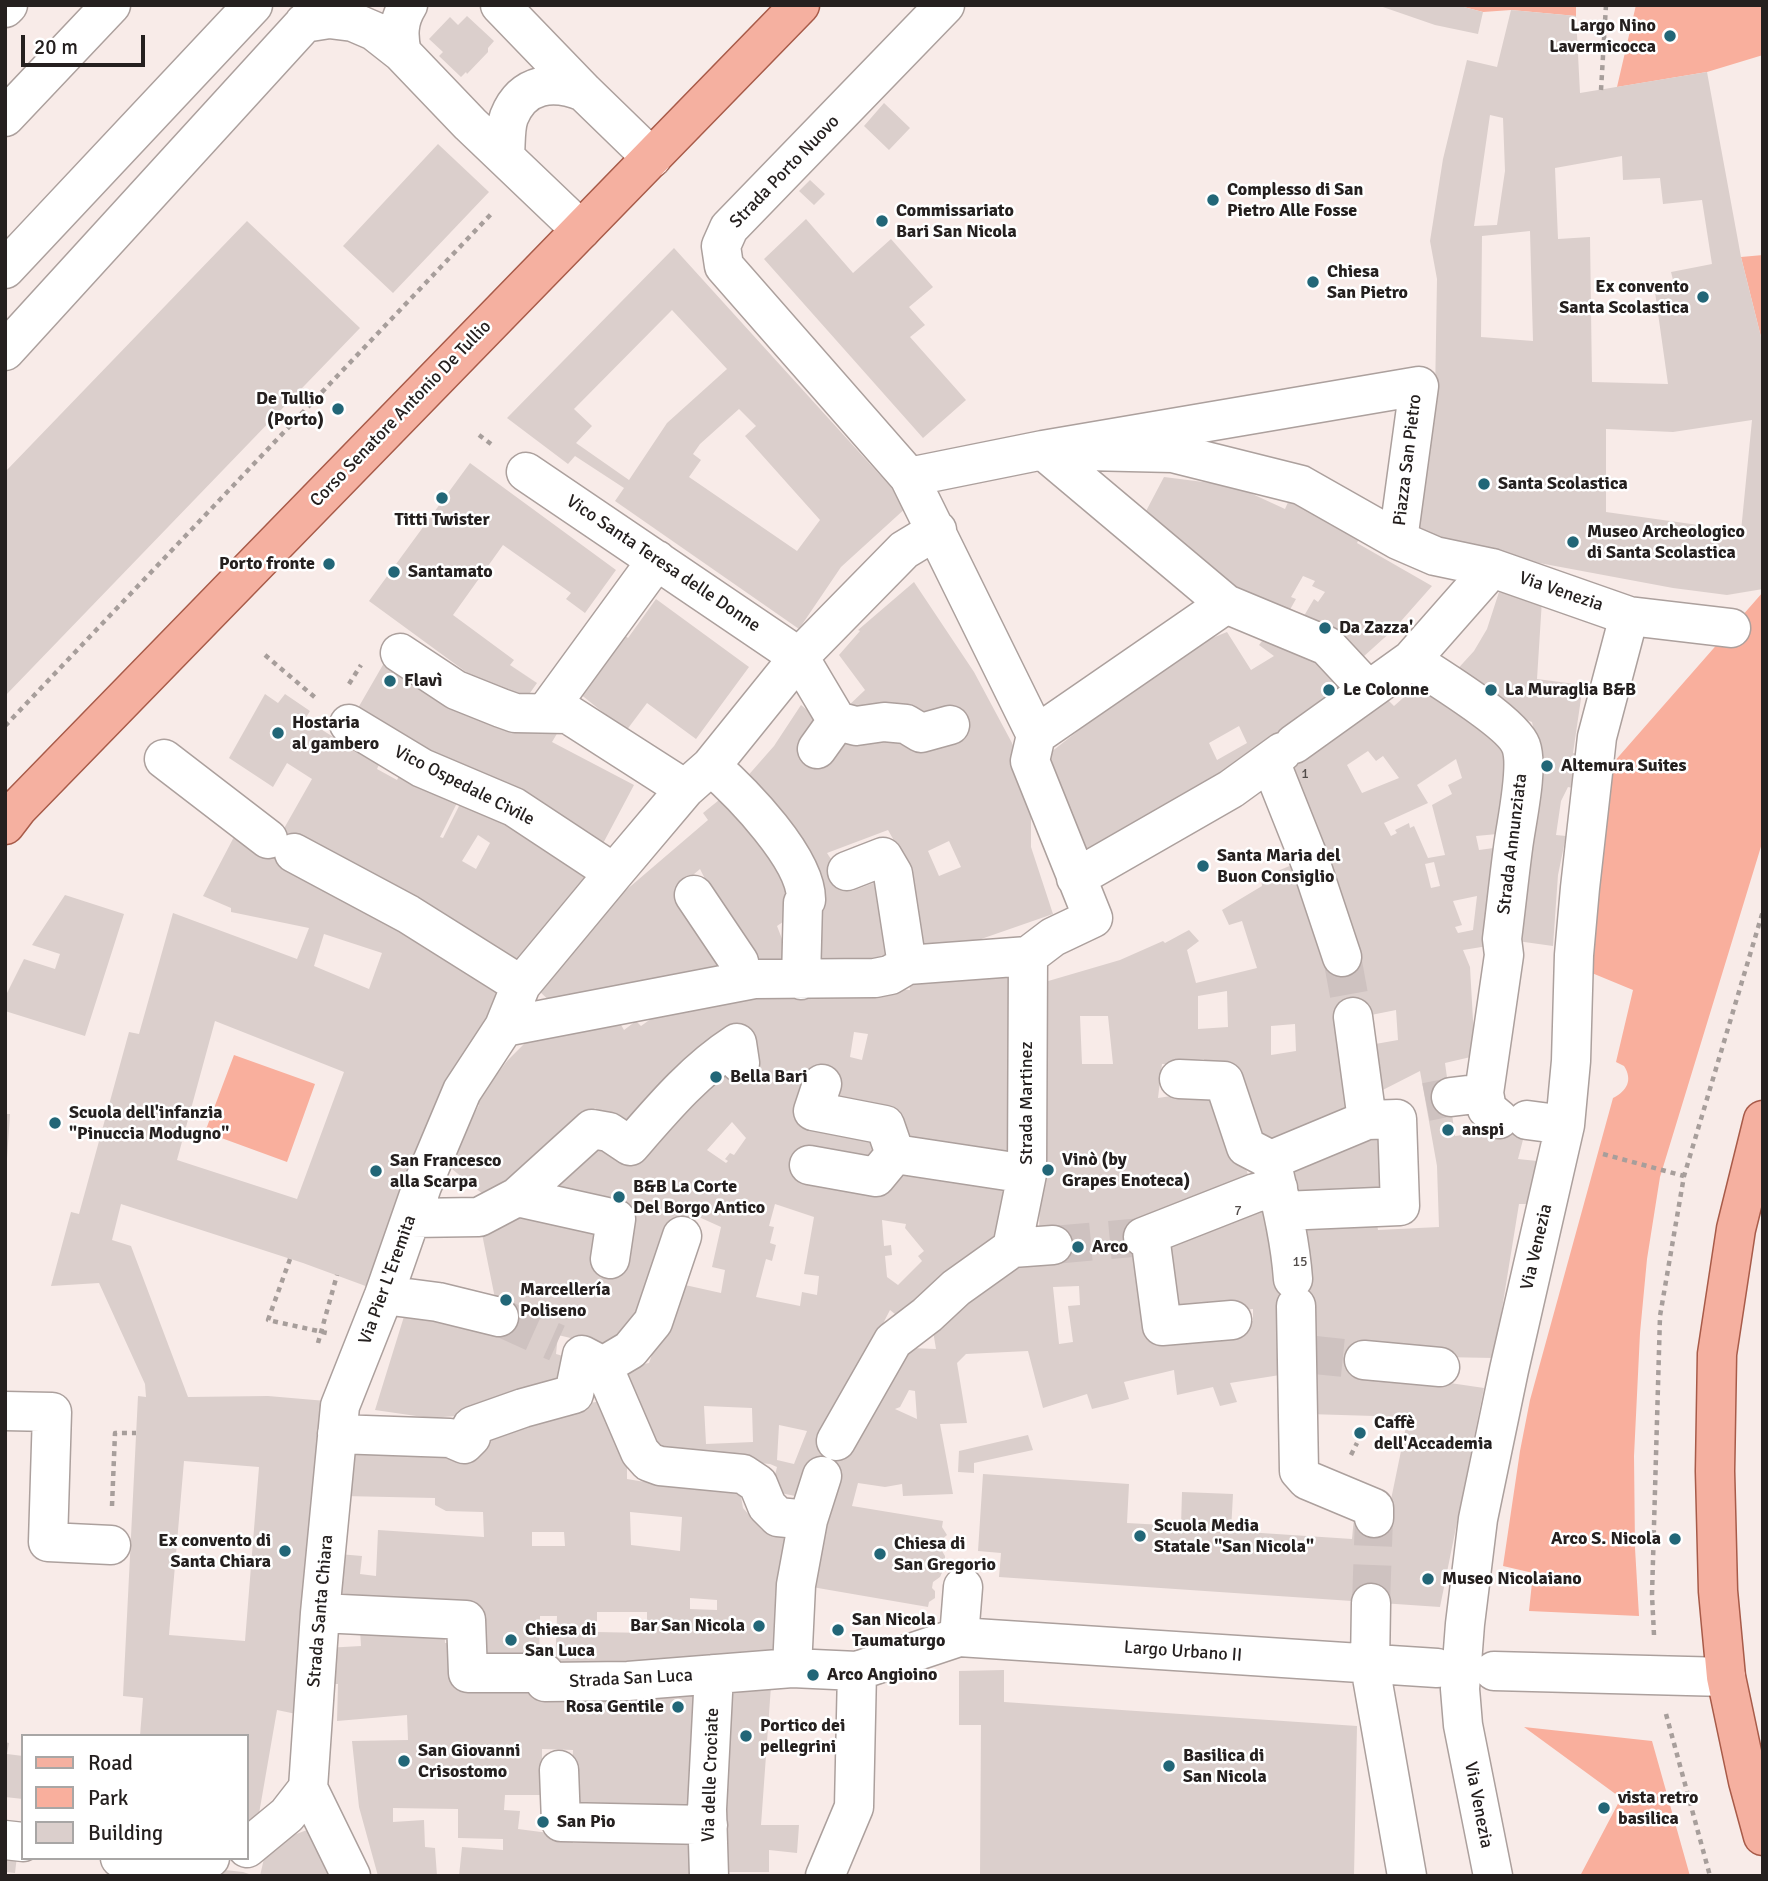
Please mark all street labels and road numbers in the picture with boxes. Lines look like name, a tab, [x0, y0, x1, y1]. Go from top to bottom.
street label: Strada Porto Nuovo	[726, 111, 844, 233]
street label: Corso Senatore Antonio De Tullio	[306, 316, 496, 512]
street label: Piazza San Pietro	[1389, 393, 1427, 527]
street label: Vico Santa Teresa delle Donne	[562, 491, 764, 637]
street label: Via Venezia	[1516, 568, 1606, 616]
street label: Vico Ospedale Civile	[390, 741, 538, 831]
street label: Strada Annunziata	[1494, 772, 1532, 916]
street label: Strada Martinez	[1016, 1041, 1038, 1165]
street label: Via Venezia	[1517, 1202, 1557, 1292]
street label: Via Pier L'Eremita	[355, 1212, 421, 1348]
street label: Strada Santa Chiara	[304, 1534, 338, 1688]
street label: Largo Urbano II	[1123, 1637, 1243, 1667]
street label: Strada San Luca	[569, 1665, 693, 1693]
street label: Via delle Crociate	[698, 1708, 724, 1842]
street label: Via Venezia	[1459, 1760, 1497, 1850]

